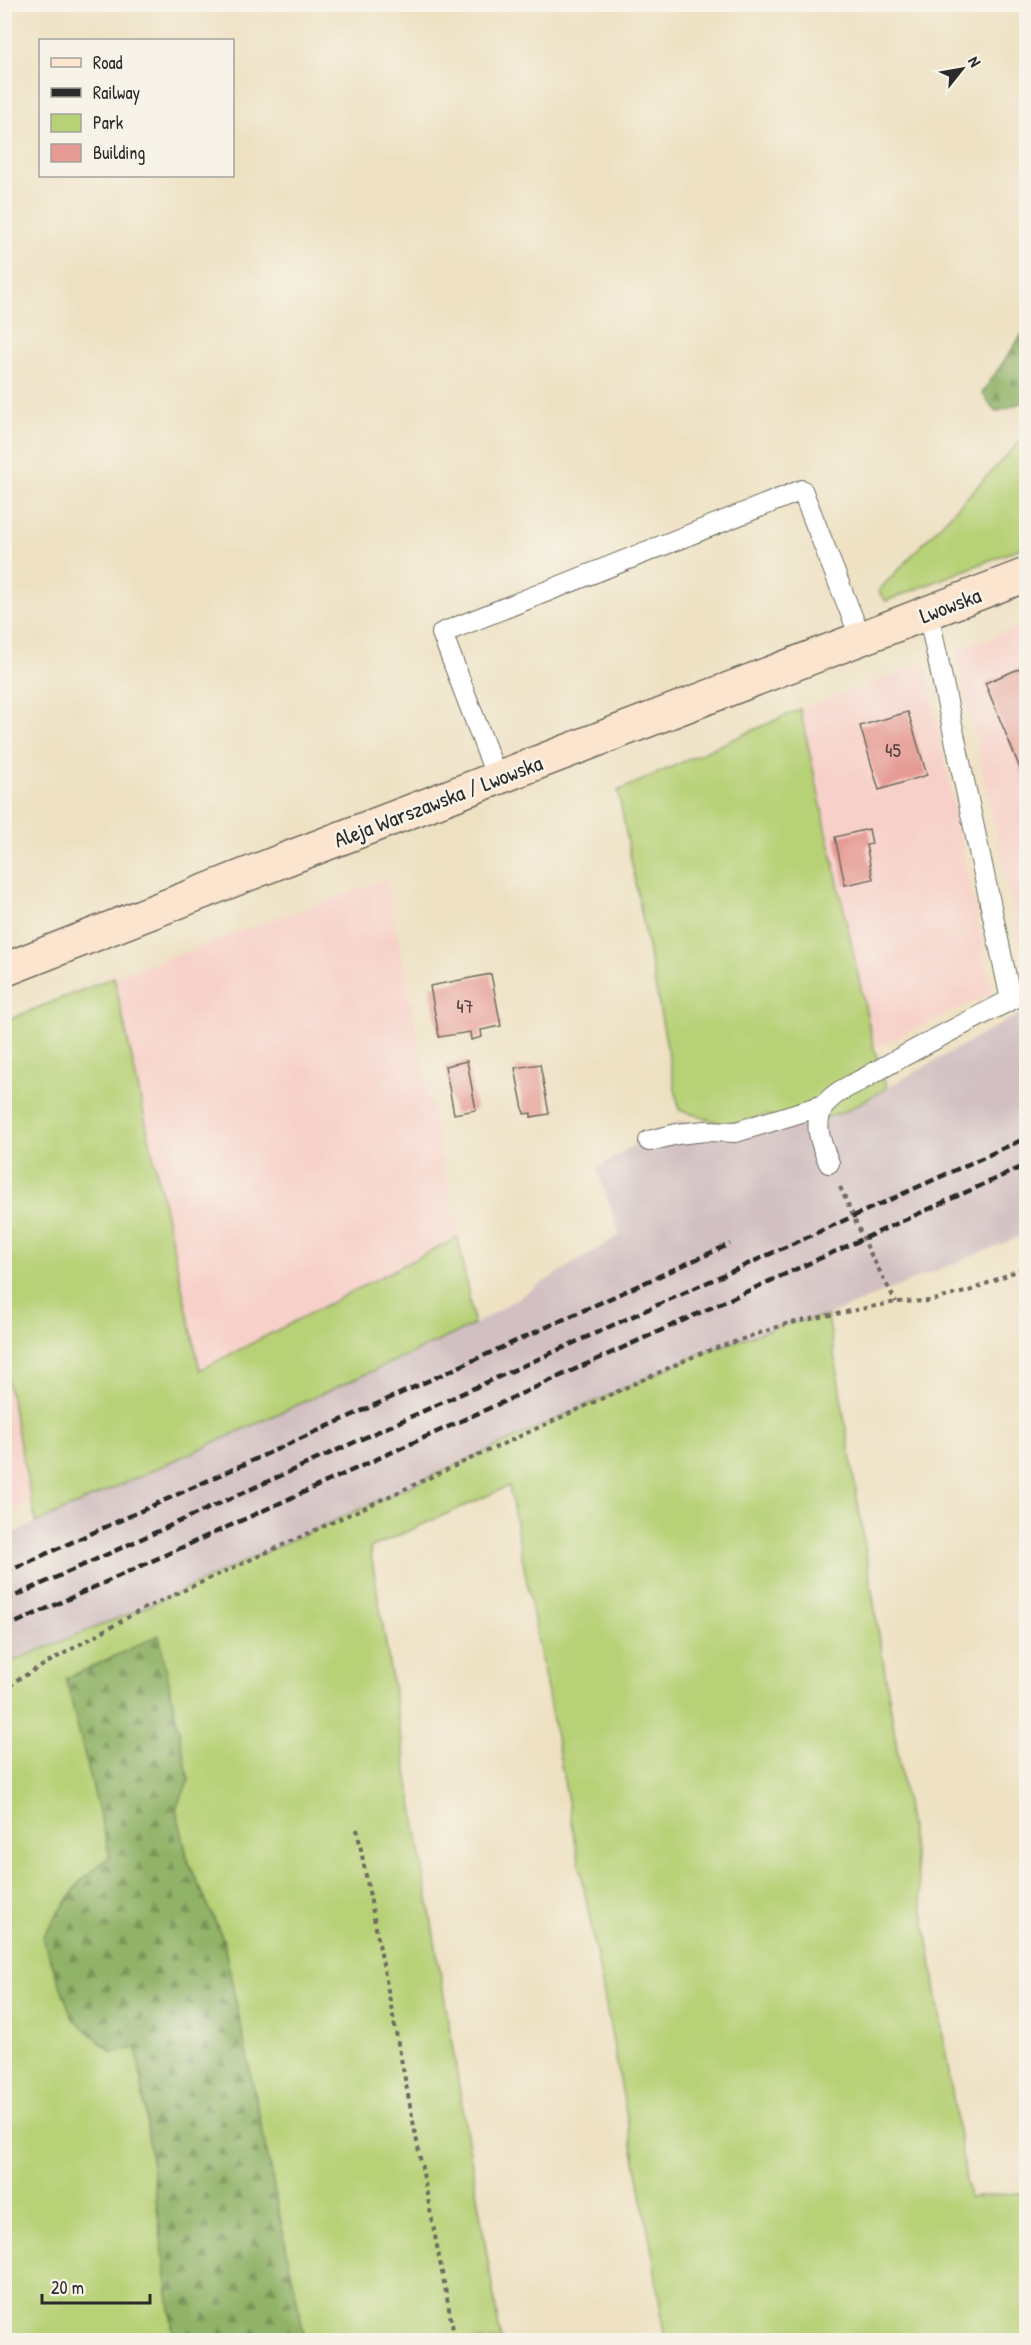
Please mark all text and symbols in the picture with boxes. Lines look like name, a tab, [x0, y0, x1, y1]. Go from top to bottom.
legend	[39, 39, 234, 177]
north arrow	[932, 39, 992, 99]
text: Road	[93, 50, 123, 75]
text: N	[963, 52, 987, 71]
text: Railway	[93, 80, 140, 105]
text: Park	[93, 110, 124, 135]
text: Building	[93, 140, 145, 165]
street label: Lwowska	[915, 579, 985, 630]
house number: 45	[885, 736, 902, 763]
street label: Aleja Warszawska / Lwowska	[330, 747, 547, 855]
house number: 47	[456, 992, 474, 1019]
scale bar	[42, 2267, 150, 2305]
text: 20 m	[51, 2275, 84, 2300]

